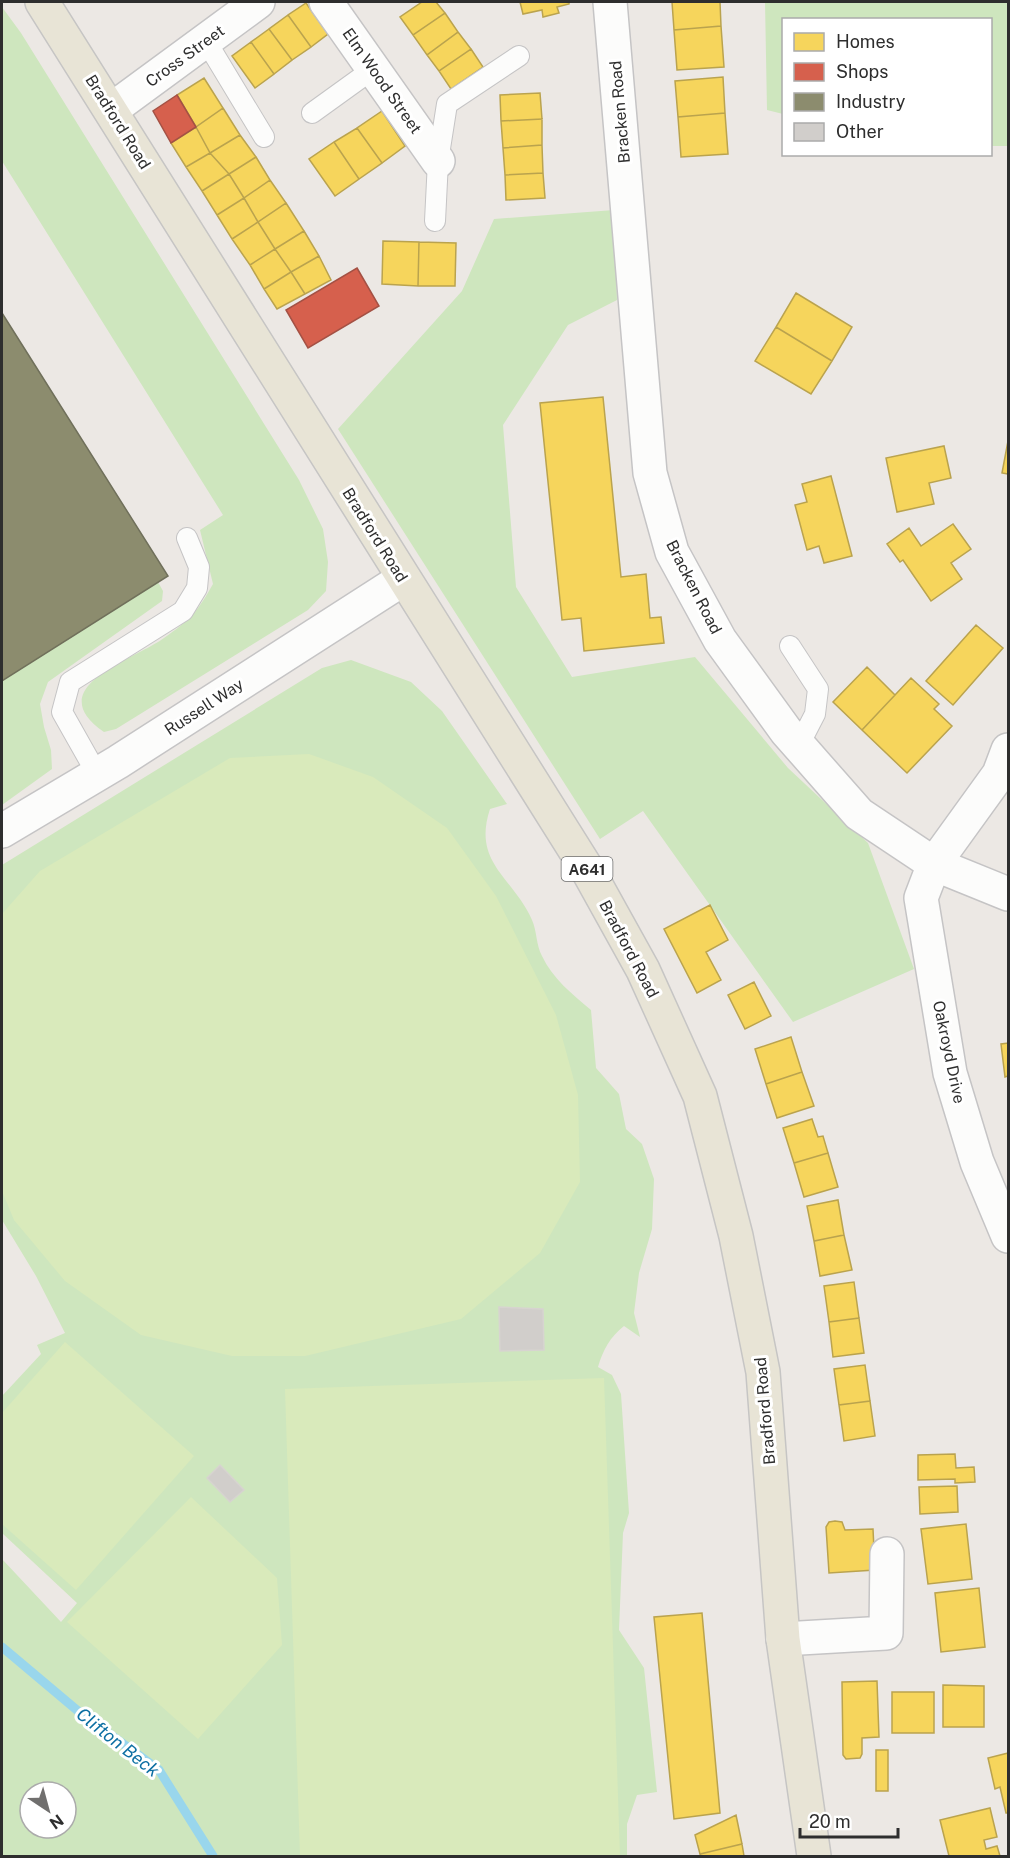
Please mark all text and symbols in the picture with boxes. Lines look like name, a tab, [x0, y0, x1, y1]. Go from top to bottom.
legend	[782, 18, 992, 156]
street label: Cross Street	[142, 21, 228, 91]
street label: Elm Wood Street	[338, 25, 426, 137]
text: Homes	[836, 31, 895, 52]
street label: Bracken Road	[606, 60, 634, 164]
text: Shops	[836, 61, 888, 82]
street label: Bradford Road	[81, 71, 155, 173]
text: Industry	[836, 91, 906, 112]
text: Other	[836, 121, 884, 142]
street label: Bradford Road	[338, 484, 412, 586]
street label: Bracken Road	[662, 537, 726, 637]
street label: Russell Way	[161, 674, 247, 739]
road number: A641	[562, 857, 612, 881]
street label: Bradford Road	[595, 897, 663, 1001]
street label: Oakroyd Drive	[929, 999, 969, 1105]
street label: Bradford Road	[751, 1356, 779, 1466]
water label: Clifton Beck	[72, 1703, 164, 1781]
north arrow	[18, 1780, 78, 1840]
scale bar	[800, 1801, 898, 1839]
text: N	[46, 1810, 67, 1833]
text: 20 m	[809, 1811, 851, 1832]

